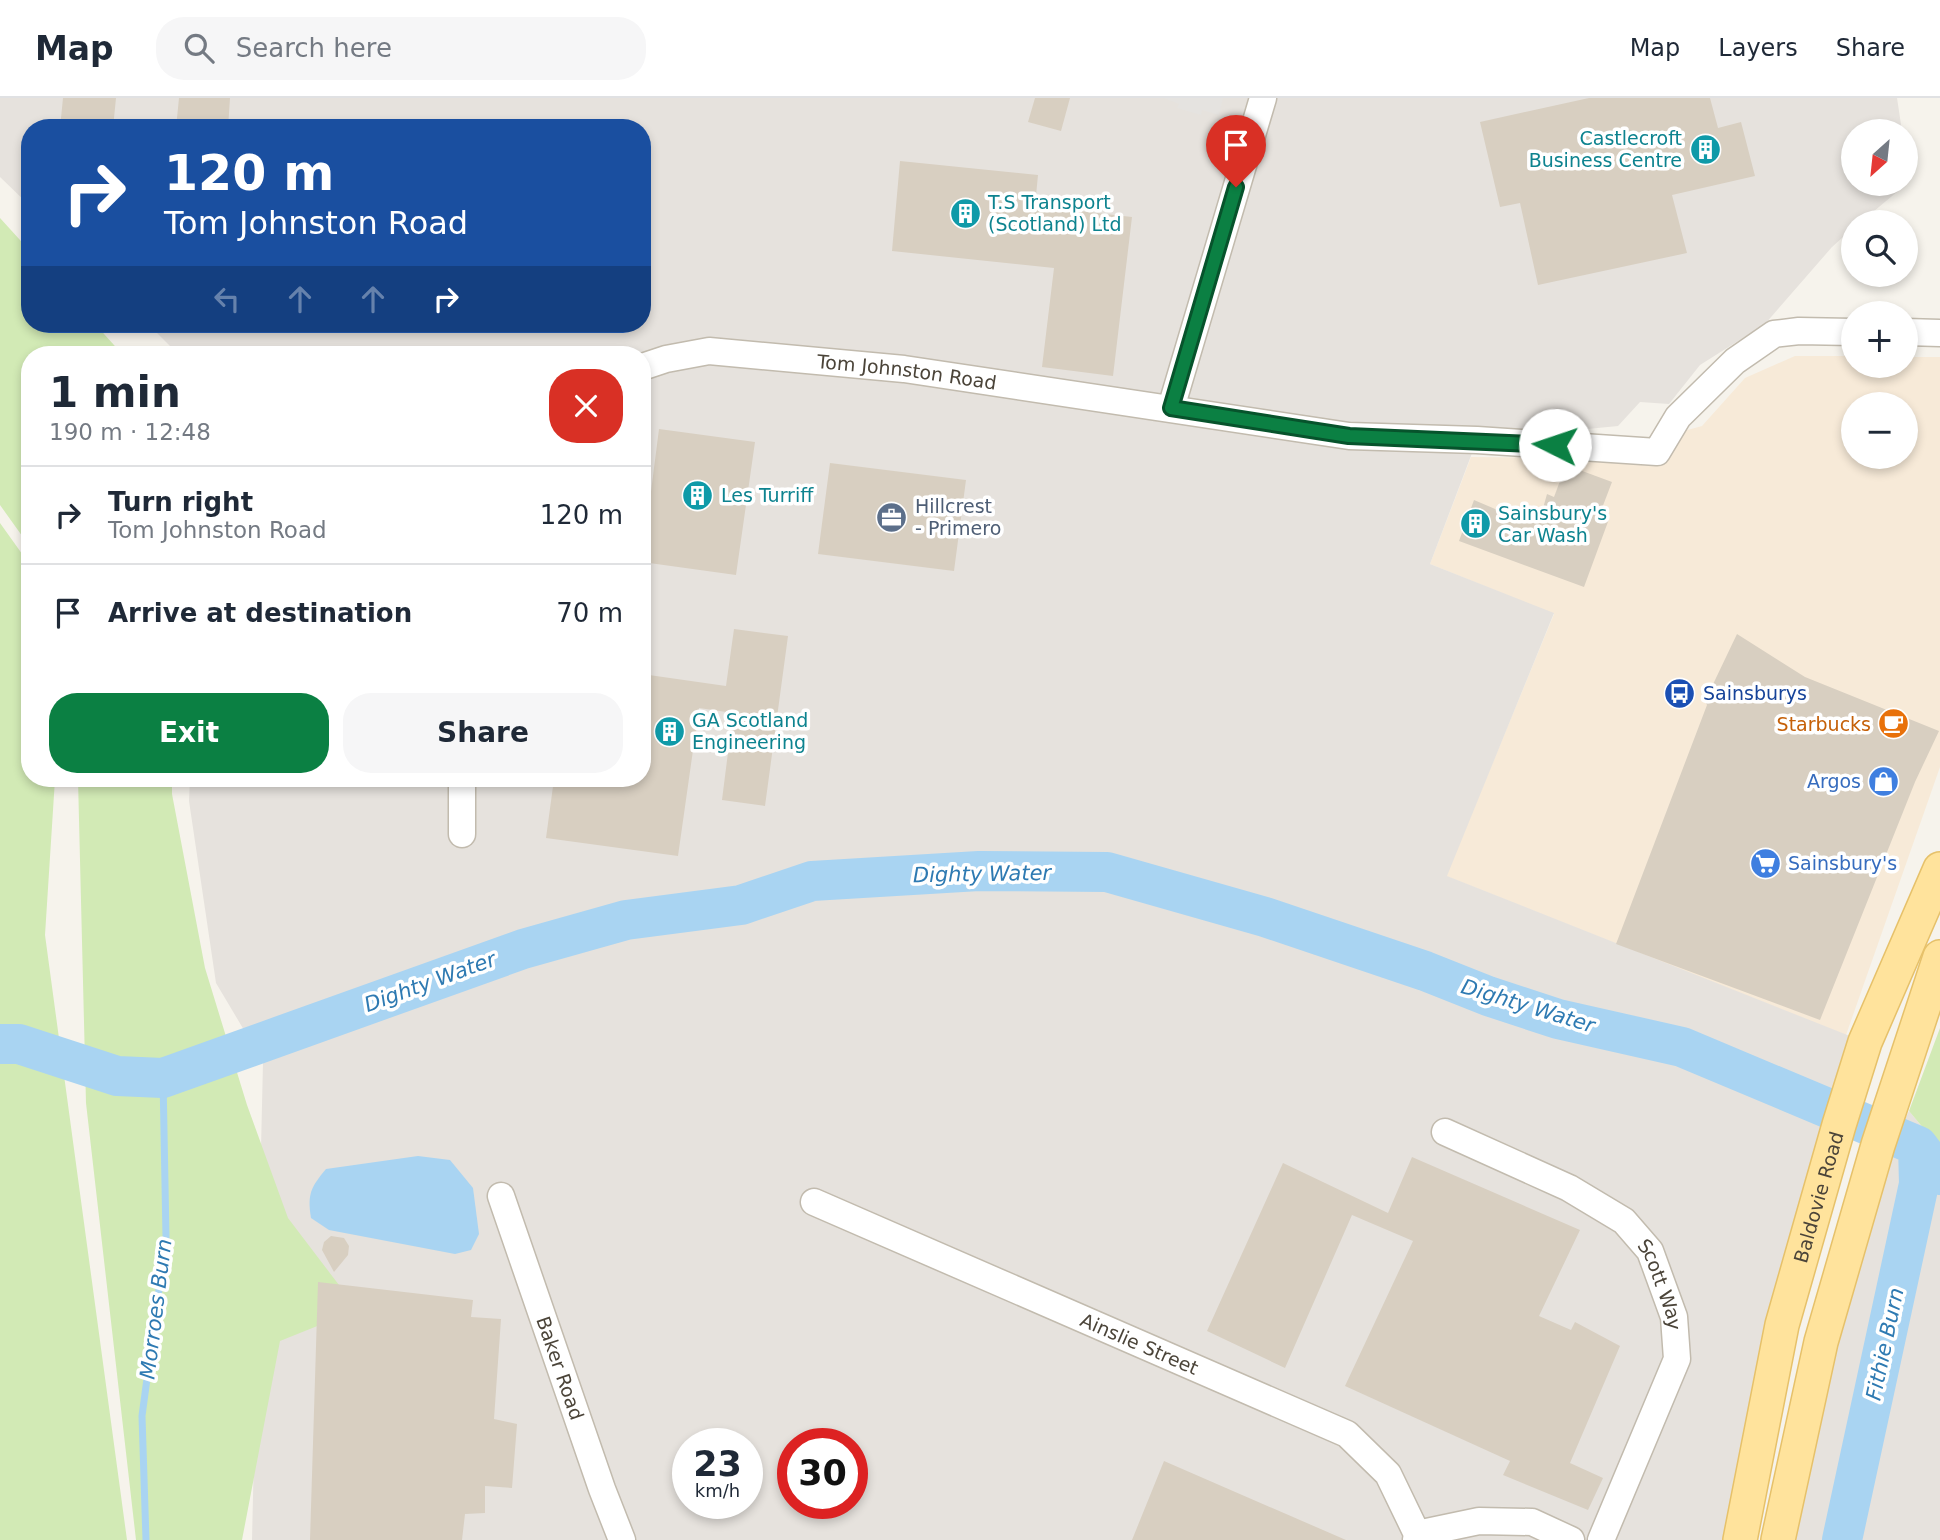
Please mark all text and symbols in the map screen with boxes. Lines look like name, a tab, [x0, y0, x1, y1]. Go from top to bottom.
search box	[156, 17, 646, 80]
text: Map	[35, 29, 114, 68]
icon: search	[180, 29, 218, 67]
text: Search here	[236, 33, 392, 63]
text: Map	[1630, 34, 1680, 62]
text: Layers	[1718, 34, 1798, 62]
text: Share	[1836, 34, 1905, 62]
pin	[1206, 115, 1266, 187]
north arrow	[1841, 119, 1918, 196]
map controls	[1841, 119, 1918, 469]
icon: arrive	[1217, 126, 1255, 164]
place label: Castlecroft Business Centre	[1529, 127, 1682, 171]
building icon: Castlecroft Business Centre	[1688, 132, 1722, 166]
text: 120 m	[164, 145, 334, 202]
icon: right	[49, 147, 140, 238]
place label: T.S Transport (Scotland) Ltd	[987, 191, 1122, 235]
building icon: T.S Transport (Scotland) Ltd	[948, 196, 982, 230]
text: Tom Johnston Road	[164, 204, 468, 242]
button: search	[1841, 210, 1918, 287]
icon: left	[208, 280, 246, 318]
icon: ahead	[281, 280, 319, 318]
icon: ahead	[354, 280, 392, 318]
icon: right	[427, 280, 465, 318]
button: +	[1841, 301, 1918, 378]
street label: Tom Johnston Road	[815, 350, 998, 394]
text: 1 min	[49, 368, 181, 417]
button: close	[549, 369, 623, 443]
button: −	[1841, 392, 1918, 469]
position arrow	[1518, 408, 1592, 482]
text: 190 m · 12:48	[49, 419, 211, 445]
building icon: Les Turriff	[681, 478, 715, 512]
place label: Les Turriff	[721, 484, 814, 506]
text: Turn right	[108, 487, 253, 517]
place label: Hillcrest - Primero	[915, 495, 1001, 539]
icon: right	[49, 496, 87, 534]
text: 120 m	[540, 500, 623, 530]
office icon: Hillcrest - Primero	[875, 500, 909, 534]
place label: Sainsbury's Car Wash	[1498, 502, 1607, 546]
building icon: Sainsbury's Car Wash	[1458, 507, 1492, 541]
text: Tom Johnston Road	[108, 517, 327, 543]
icon: arrive	[49, 594, 87, 632]
text: Arrive at destination	[108, 598, 412, 628]
text: 70 m	[556, 598, 623, 628]
bus stop icon: Sainsburys	[1663, 676, 1697, 710]
place label: Sainsburys	[1703, 682, 1807, 704]
button: Exit	[49, 693, 329, 773]
button: Share	[343, 693, 623, 773]
cafe icon: Starbucks	[1877, 707, 1911, 741]
place label: GA Scotland Engineering	[692, 709, 808, 753]
place label: Starbucks	[1777, 713, 1871, 735]
building icon: GA Scotland Engineering	[652, 714, 686, 748]
shop icon: Argos	[1867, 764, 1901, 798]
place label: Argos	[1807, 770, 1861, 792]
supermarket icon: Sainsbury's	[1748, 846, 1782, 880]
place label: Sainsbury's	[1788, 852, 1897, 874]
water label: Dighty Water	[913, 861, 1053, 887]
water label: Dighty Water	[361, 947, 500, 1017]
water label: Dighty Water	[1458, 974, 1599, 1038]
street label: Baldovie Road	[1789, 1129, 1848, 1265]
street label: Scott Way	[1633, 1234, 1686, 1330]
water label: Morroes Burn	[135, 1237, 177, 1381]
water label: Fithie Burn	[1861, 1285, 1909, 1403]
street label: Ainslie Street	[1077, 1308, 1202, 1379]
street label: Baker Road	[532, 1313, 588, 1423]
speed limit sign: 30	[777, 1428, 868, 1519]
text: 23	[693, 1444, 742, 1484]
text: km/h	[695, 1480, 740, 1501]

